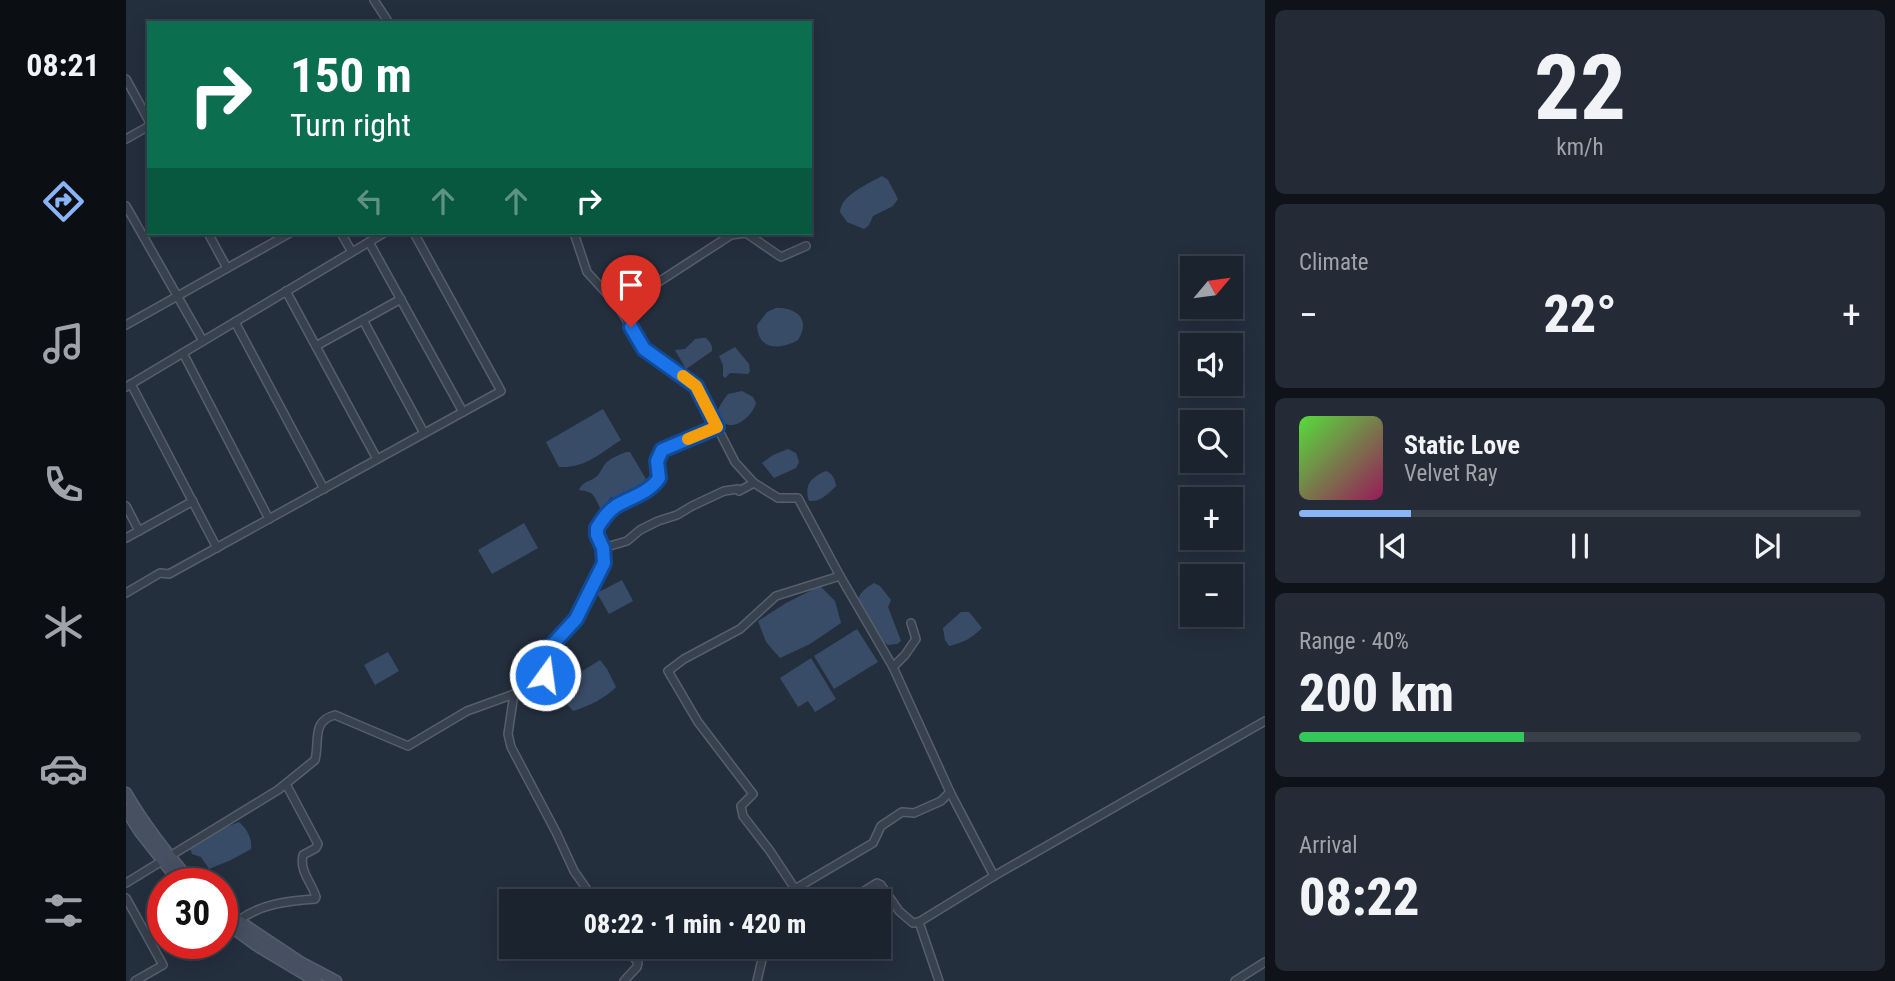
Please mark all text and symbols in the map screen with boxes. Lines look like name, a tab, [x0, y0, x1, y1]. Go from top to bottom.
text: 22	[1534, 35, 1626, 141]
text: 08:21	[26, 46, 100, 84]
text: 150 m	[290, 47, 412, 104]
icon: right	[175, 49, 266, 140]
text: Turn right	[290, 106, 411, 144]
text: km/h	[1556, 134, 1604, 161]
icon: directions	[39, 177, 88, 226]
icon: left	[351, 182, 389, 220]
icon: ahead	[424, 182, 462, 220]
icon: ahead	[497, 182, 535, 220]
icon: right	[570, 182, 608, 220]
text: Climate	[1299, 249, 1369, 276]
pin	[601, 255, 661, 327]
north arrow	[1180, 256, 1242, 318]
map controls	[1180, 256, 1243, 627]
icon: arrive	[612, 266, 650, 304]
text: 22°	[1543, 284, 1617, 345]
text: −	[1299, 293, 1318, 337]
text: +	[1842, 293, 1861, 337]
icon: music	[39, 319, 88, 368]
button: sound	[1180, 333, 1243, 396]
button: search	[1180, 410, 1243, 473]
text: Static Love	[1404, 430, 1520, 460]
icon: phone	[39, 460, 88, 509]
text: Velvet Ray	[1404, 460, 1498, 487]
button: +	[1180, 487, 1243, 550]
icon: previous	[1374, 527, 1412, 565]
icon: pause	[1561, 527, 1599, 565]
icon: next	[1748, 527, 1786, 565]
button: −	[1180, 564, 1243, 627]
icon: climate	[39, 602, 88, 651]
text: Range · 40%	[1299, 628, 1409, 655]
position arrow	[508, 638, 582, 712]
text: 200 km	[1299, 663, 1454, 724]
icon: car	[39, 744, 88, 793]
text: Arrival	[1299, 832, 1358, 859]
text: 08:22	[1299, 867, 1419, 928]
speed limit sign: 30	[147, 868, 238, 959]
icon: filters	[39, 886, 88, 935]
text: 08:22 · 1 min · 420 m	[584, 909, 806, 939]

